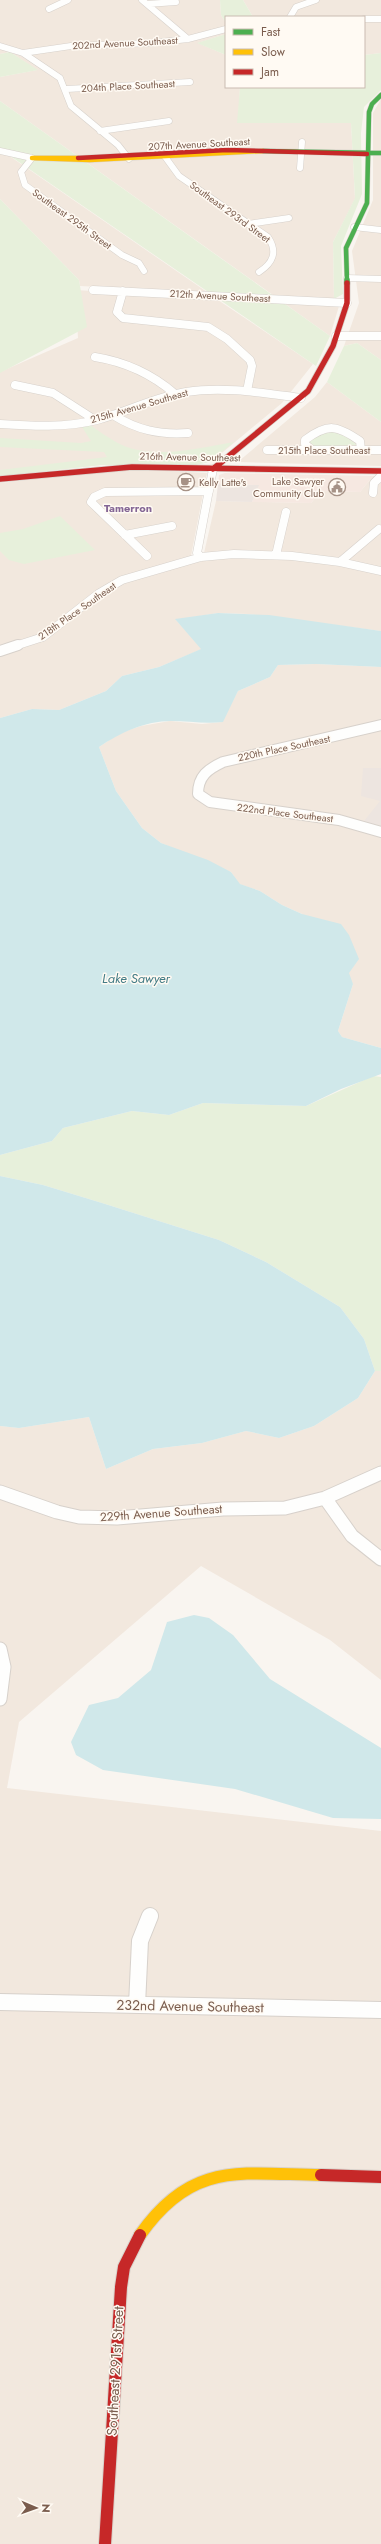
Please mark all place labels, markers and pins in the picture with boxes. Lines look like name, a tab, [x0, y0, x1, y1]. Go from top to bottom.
cafe icon: Kelly Latte's	[176, 472, 196, 492]
place label: Lake Sawyer Community Club	[253, 474, 325, 501]
place label: Kelly Latte's	[199, 475, 246, 490]
public building icon: Lake Sawyer Community Club	[327, 477, 347, 497]

